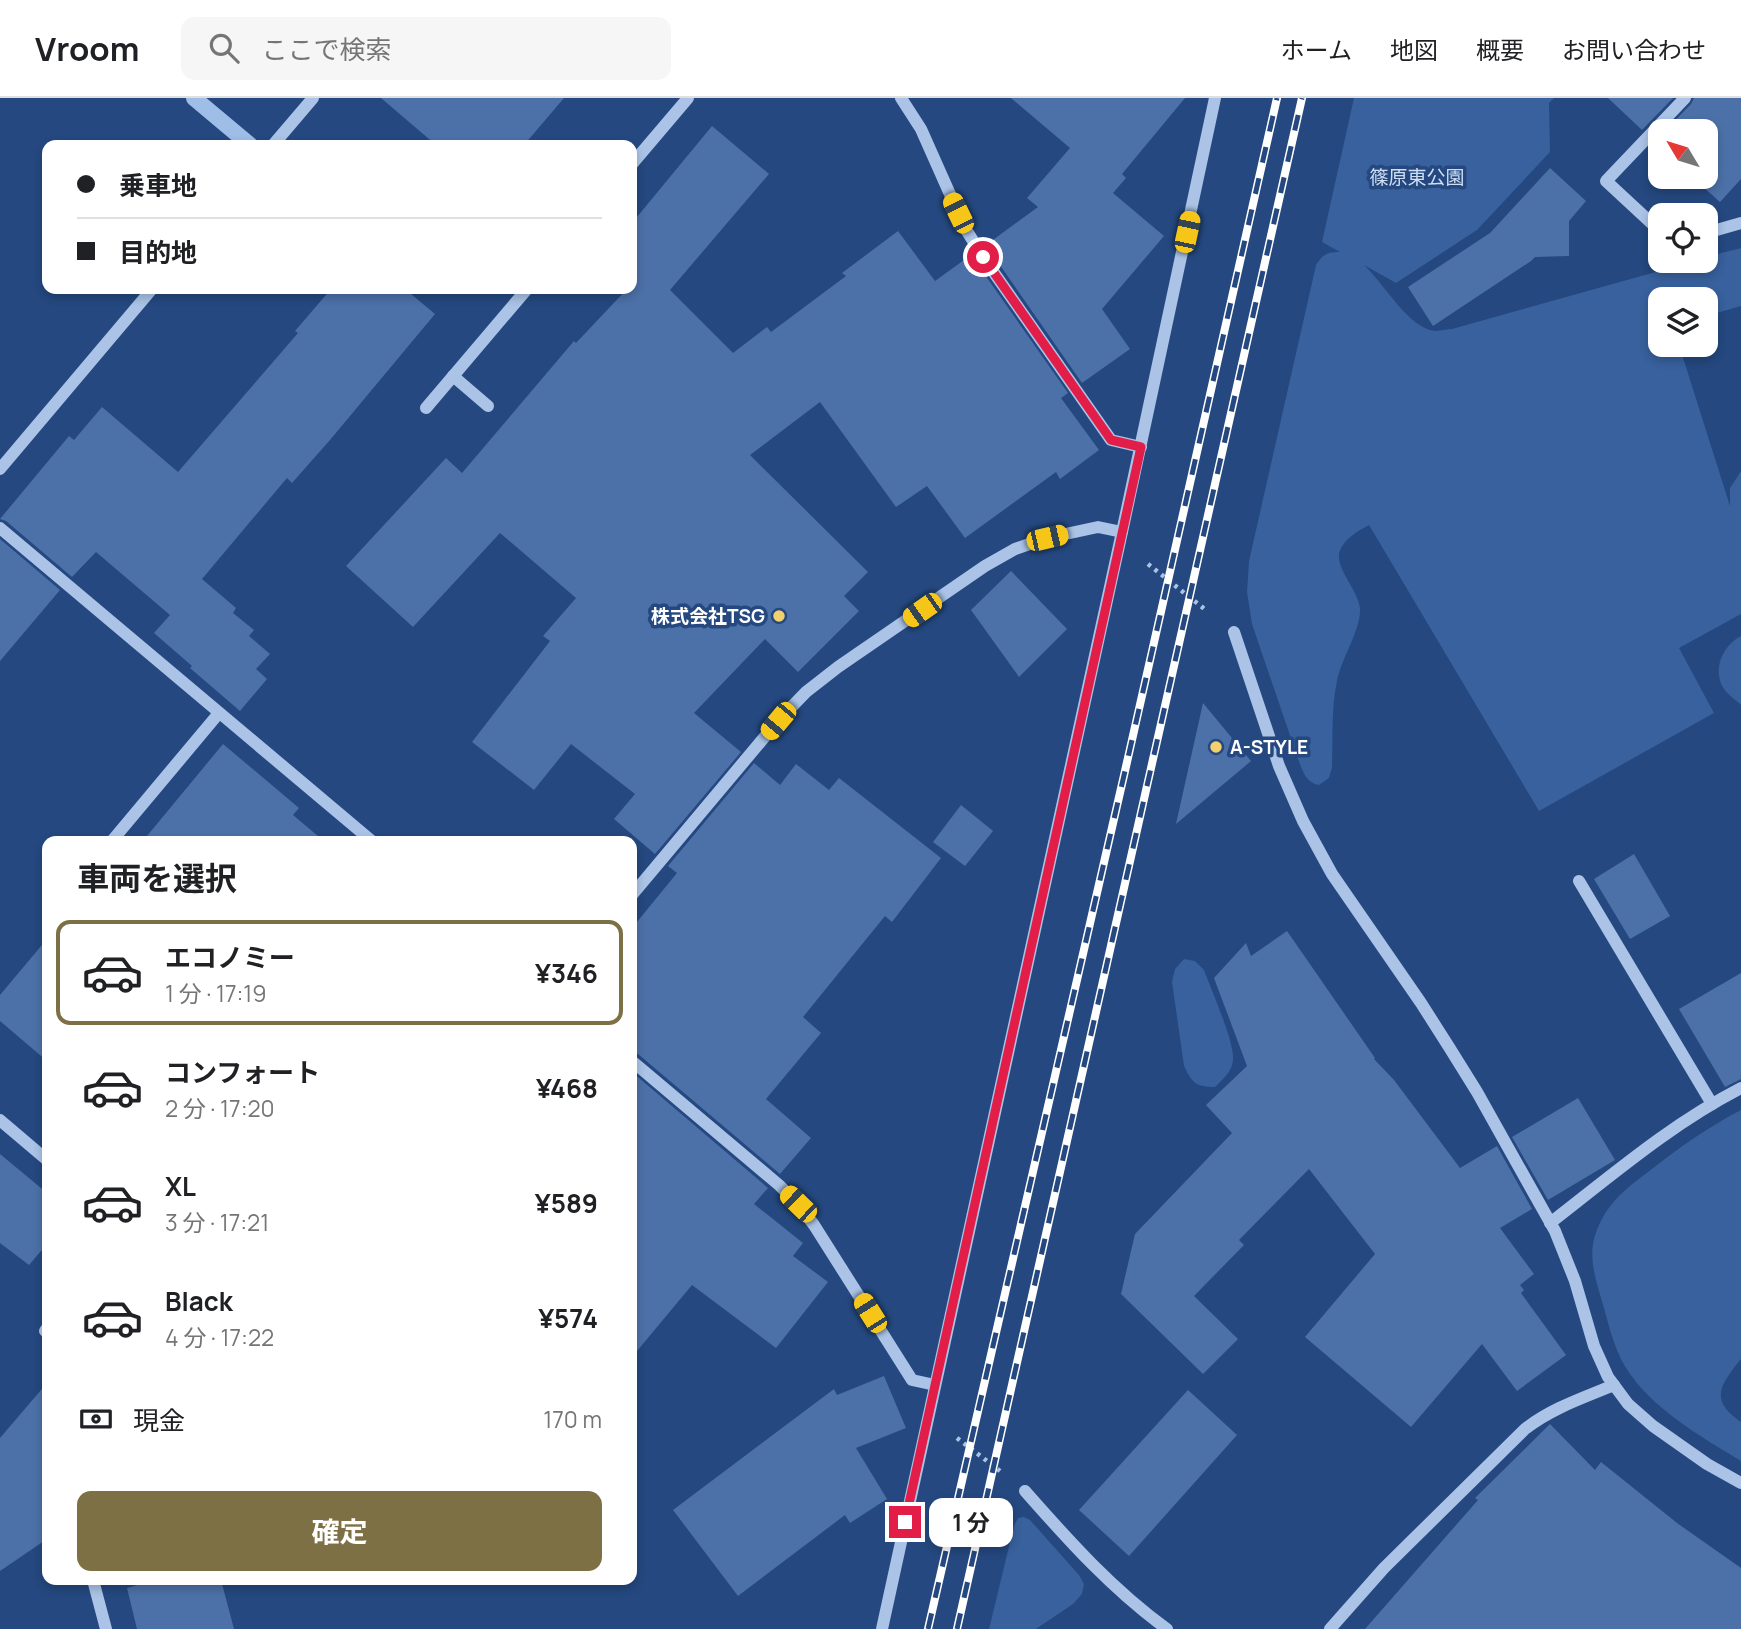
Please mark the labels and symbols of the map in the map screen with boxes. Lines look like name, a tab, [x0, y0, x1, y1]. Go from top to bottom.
north arrow	[1648, 119, 1718, 189]
park label: 篠原東公園	[1369, 164, 1465, 190]
car	[940, 190, 977, 236]
car	[1173, 209, 1202, 255]
route start	[967, 241, 999, 273]
car	[1025, 523, 1070, 553]
car	[899, 589, 946, 631]
place label: 株式会社TSG	[651, 603, 765, 629]
marker: 株式会社TSG	[771, 608, 787, 624]
car	[757, 698, 800, 744]
place label: A-STYLE	[1230, 734, 1308, 760]
marker: A-STYLE	[1208, 739, 1224, 755]
car	[776, 1182, 821, 1226]
car	[850, 1290, 891, 1336]
callout: 1 分	[930, 1498, 1014, 1546]
route end	[889, 1506, 921, 1538]

